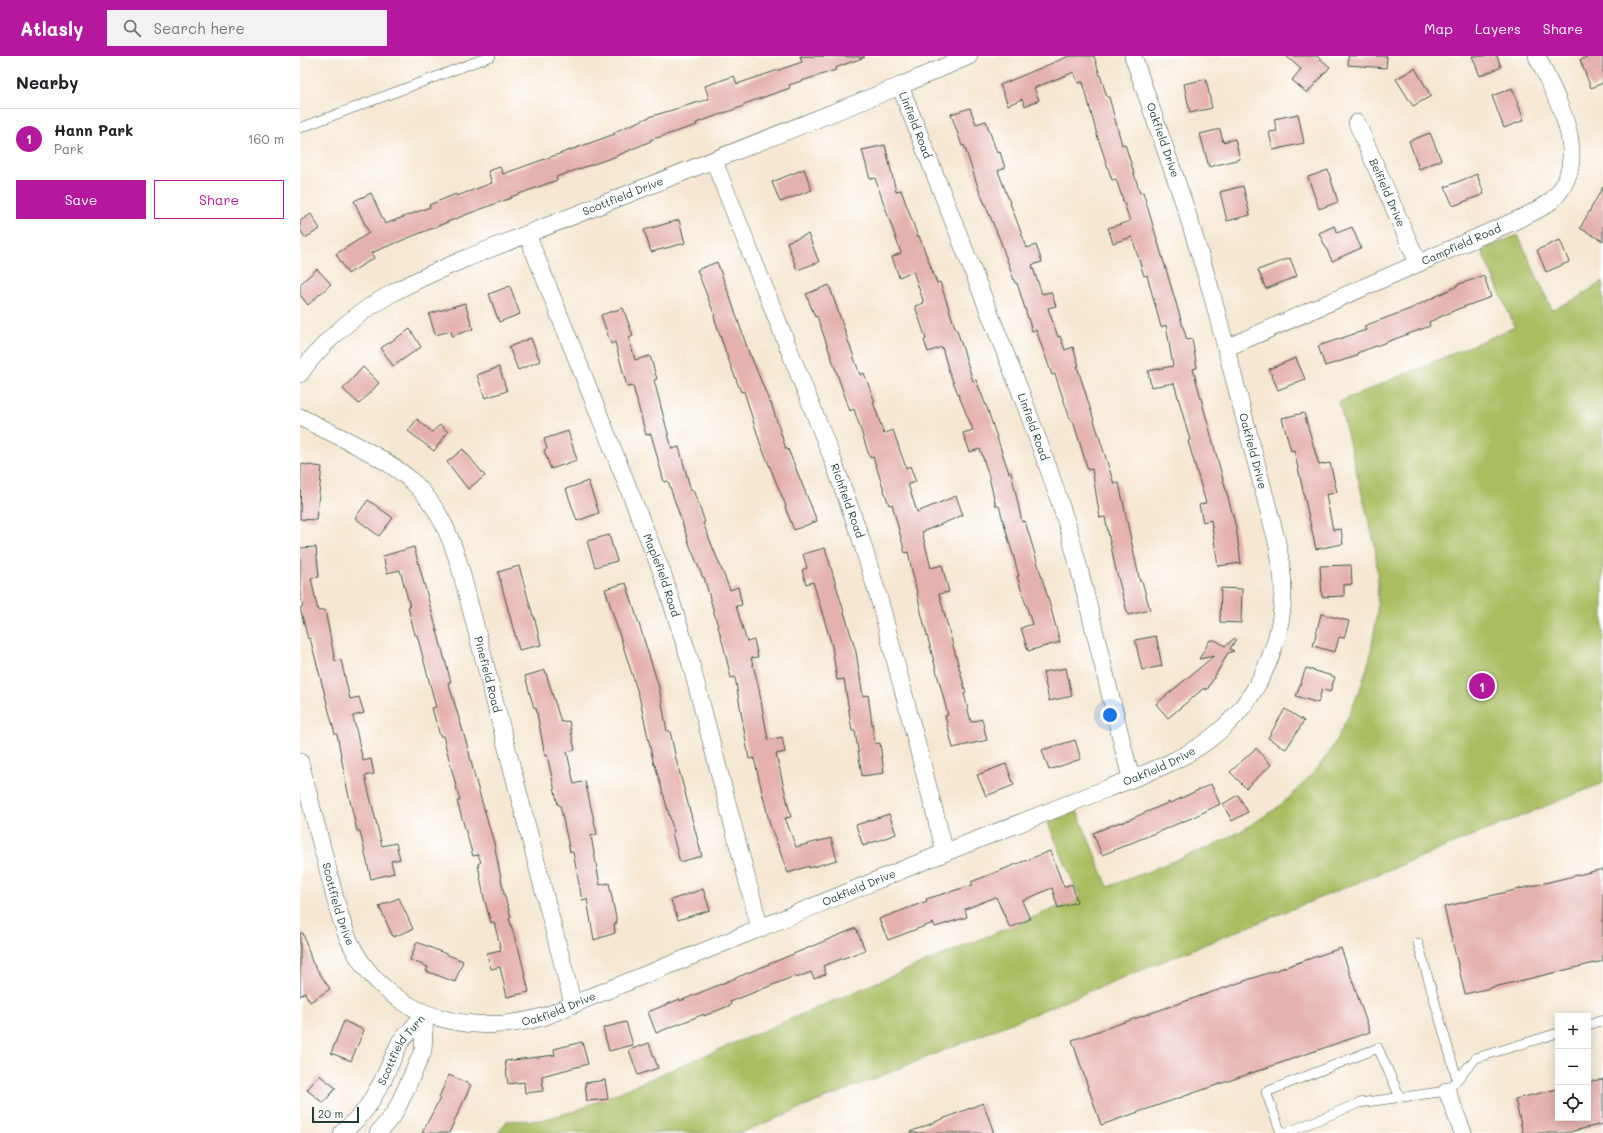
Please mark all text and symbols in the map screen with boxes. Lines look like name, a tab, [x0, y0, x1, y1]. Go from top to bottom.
search box	[107, 10, 387, 46]
text: Atlasly	[20, 16, 83, 41]
icon: search	[121, 17, 143, 39]
text: Search here	[153, 18, 245, 38]
text: Map	[1424, 19, 1453, 38]
text: Layers	[1475, 19, 1521, 38]
text: Share	[1543, 19, 1583, 38]
text: Nearby	[16, 71, 78, 93]
street label: Linfield Road	[896, 89, 936, 160]
street label: Oakfield Drive	[1144, 100, 1183, 179]
text: Hann Park	[54, 120, 133, 140]
text: 1	[26, 130, 32, 147]
text: 160 m	[248, 130, 284, 147]
text: Park	[54, 140, 83, 157]
street label: Belfield Drive	[1366, 156, 1409, 229]
street label: Scottfield Drive	[580, 173, 665, 218]
button: Save	[16, 180, 146, 219]
button: Share	[154, 180, 284, 219]
street label: Campfield Road	[1419, 220, 1503, 268]
street label: Linfield Road	[1015, 391, 1053, 462]
street label: Oakfield Drive	[1236, 411, 1271, 491]
street label: Richfield Road	[828, 461, 868, 540]
street label: Maplefield Road	[640, 531, 684, 619]
street label: Pinefield Road	[471, 635, 505, 714]
pin: 1	[1469, 671, 1495, 701]
your location	[1100, 705, 1120, 725]
street label: Oakfield Drive	[1120, 743, 1198, 789]
street label: Scottfield Drive	[319, 861, 358, 948]
street label: Oakfield Drive	[820, 865, 898, 909]
street label: Oakfield Drive	[520, 988, 598, 1029]
street label: Scottfield Turn	[374, 1011, 428, 1088]
map controls	[1555, 1013, 1591, 1121]
button: +	[1555, 1013, 1591, 1049]
button: −	[1555, 1049, 1591, 1085]
button: locate	[1555, 1085, 1591, 1121]
scale bar	[312, 1105, 359, 1124]
text: 20 m	[318, 1106, 343, 1121]

